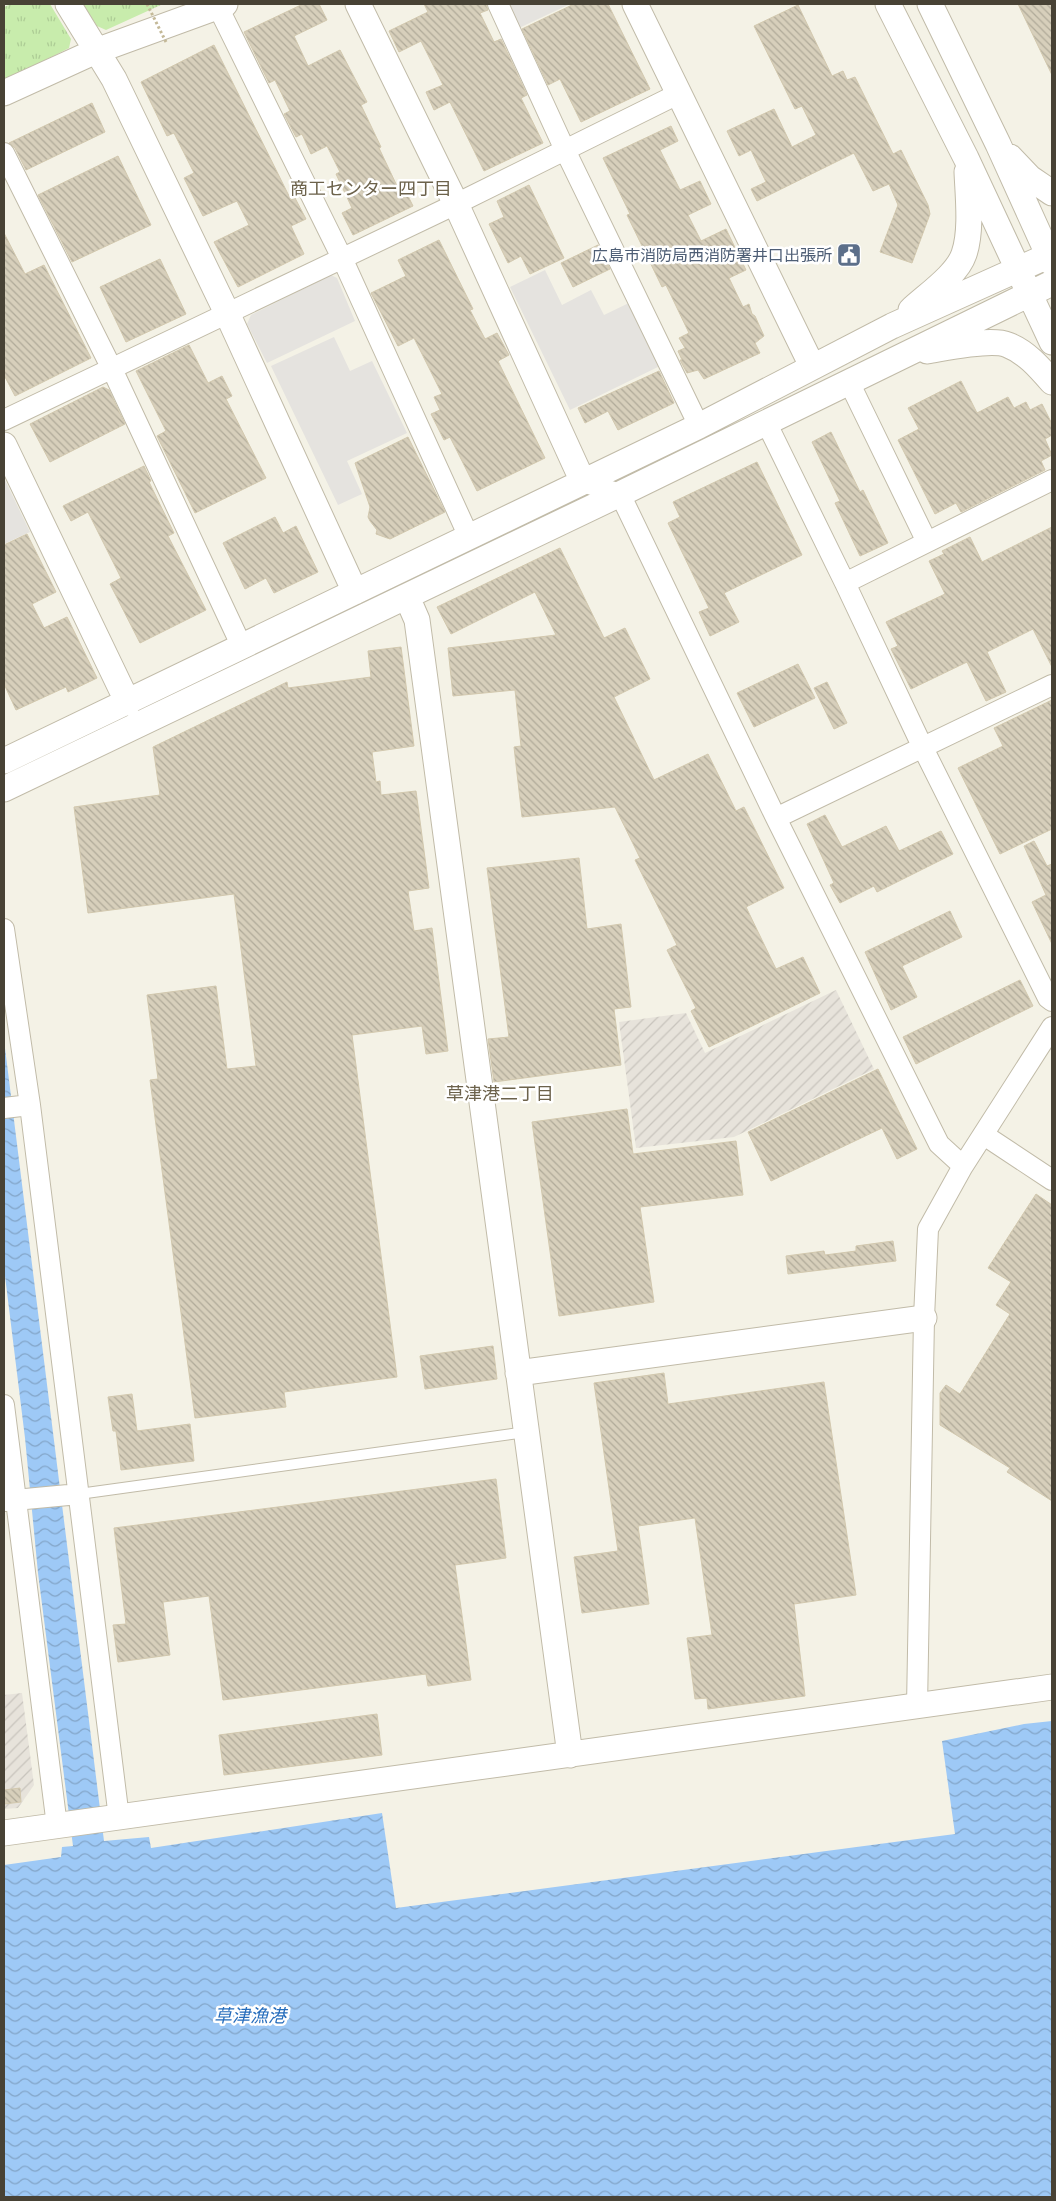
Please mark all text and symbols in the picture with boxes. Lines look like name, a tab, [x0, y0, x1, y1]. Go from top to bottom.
district label: 商工センター四丁目	[290, 176, 452, 201]
public building icon: 広島市消防局西消防署井口出張所	[836, 242, 862, 268]
place label: 広島市消防局西消防署井口出張所	[592, 244, 832, 266]
district label: 草津港二丁目	[446, 1081, 554, 1106]
water label: 草津漁港	[214, 2003, 289, 2028]

